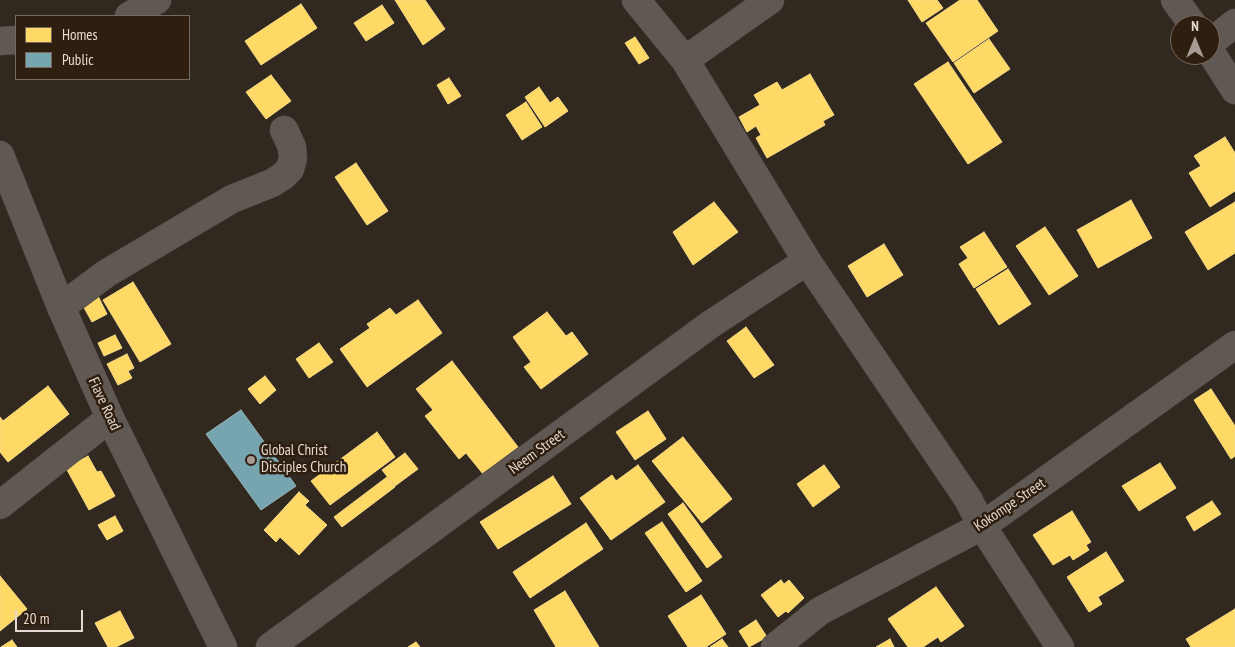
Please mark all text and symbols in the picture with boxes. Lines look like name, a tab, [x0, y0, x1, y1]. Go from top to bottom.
legend	[15, 15, 190, 80]
north arrow	[1170, 15, 1220, 65]
text: N	[1191, 17, 1199, 35]
text: Homes	[62, 25, 98, 44]
text: Public	[62, 50, 93, 69]
street label: Fiave Road	[84, 375, 124, 433]
street label: Neem Street	[506, 426, 568, 478]
place label: Global Christ Disciples Church	[261, 442, 346, 477]
marker: Global Christ Disciples Church	[245, 454, 257, 466]
street label: Kokompe Street	[971, 475, 1049, 535]
scale bar	[18, 600, 85, 632]
text: 20 m	[23, 609, 49, 628]

